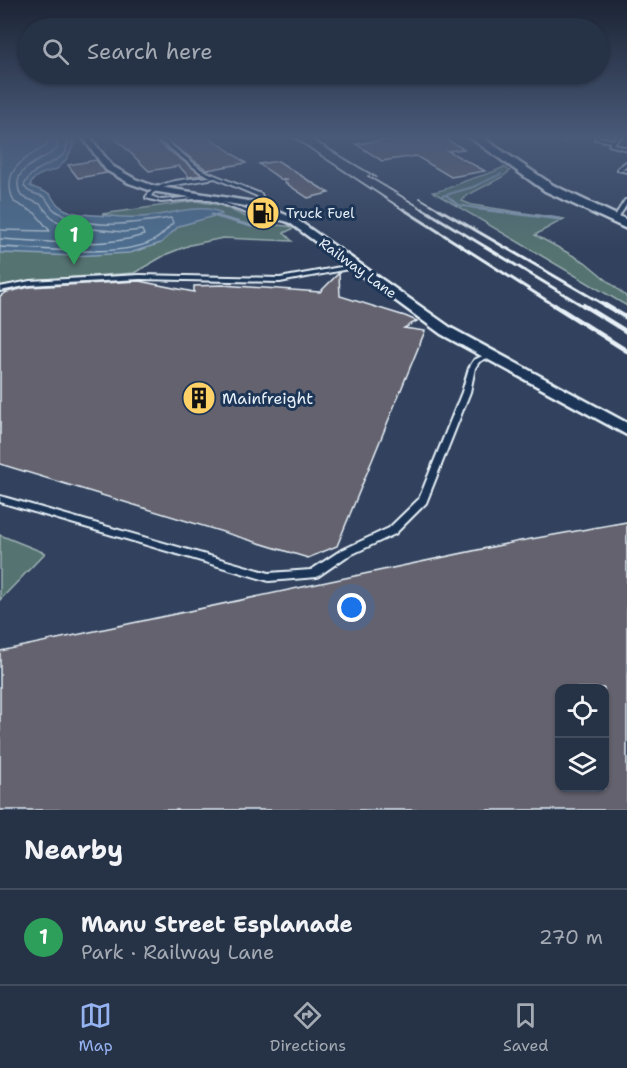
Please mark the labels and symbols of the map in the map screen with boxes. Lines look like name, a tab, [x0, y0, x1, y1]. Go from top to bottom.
fuel station icon: Truck Fuel	[245, 195, 281, 231]
place label: Truck Fuel	[286, 204, 355, 222]
pin: 1	[54, 216, 94, 265]
street label: Railway Lane	[316, 234, 400, 302]
building icon: Mainfreight	[181, 380, 217, 416]
place label: Mainfreight	[222, 388, 313, 409]
your location	[337, 593, 366, 622]

